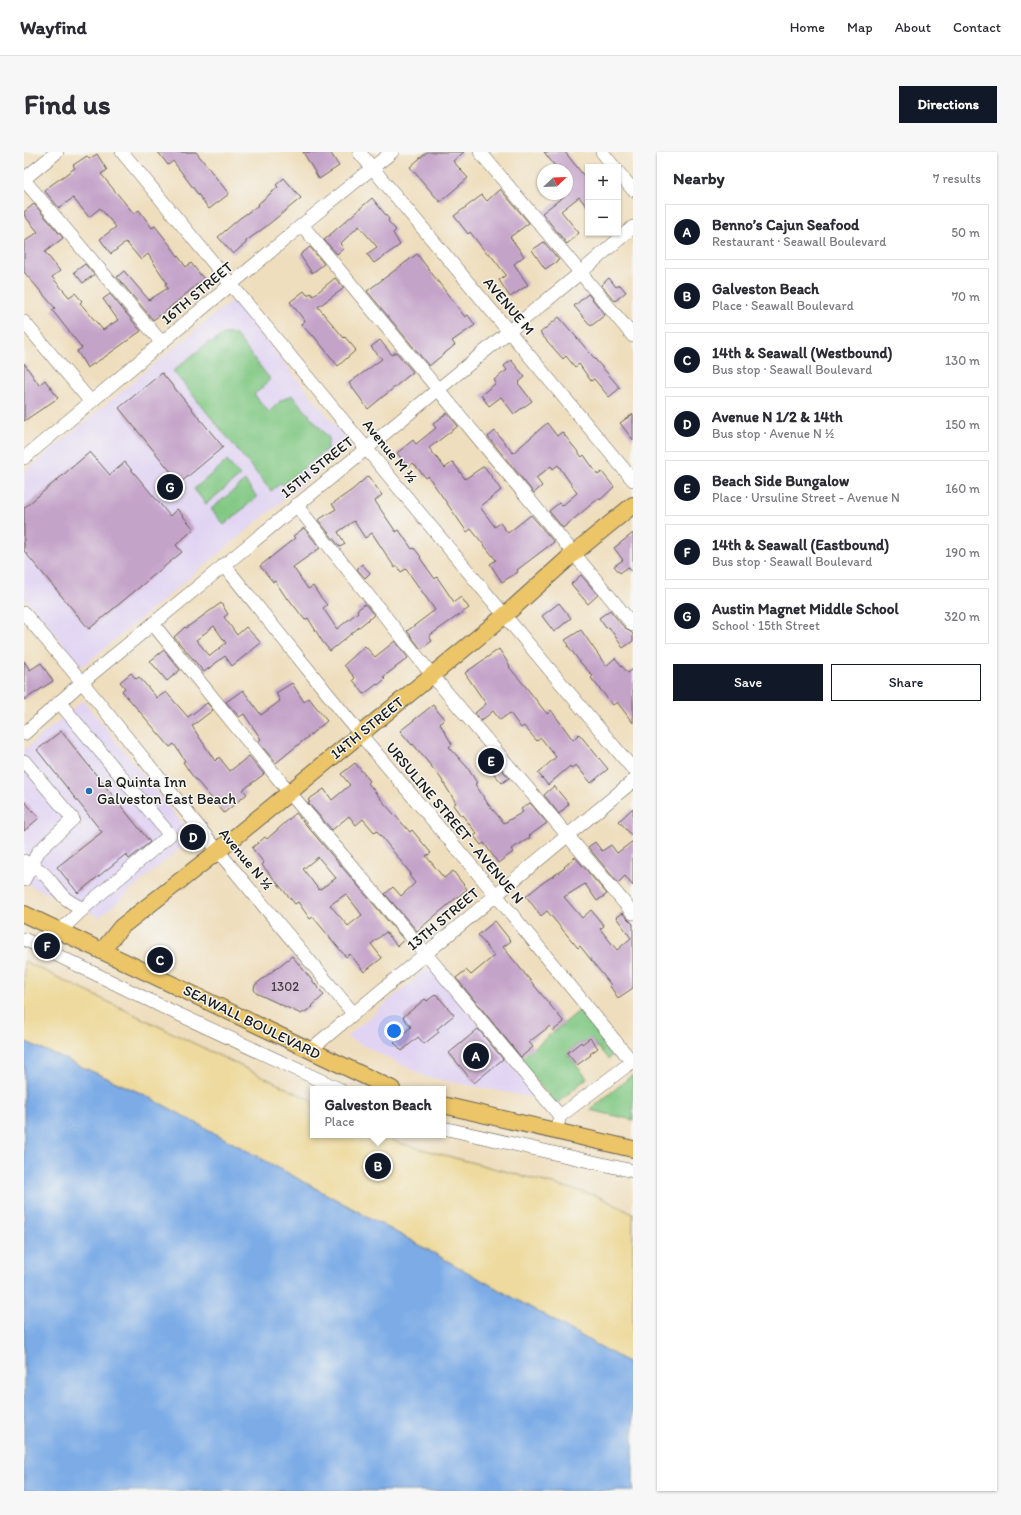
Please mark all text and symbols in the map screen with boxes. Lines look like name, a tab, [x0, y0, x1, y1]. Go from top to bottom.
text: Wayfind	[20, 16, 87, 39]
text: Home	[790, 19, 825, 36]
text: Map	[847, 19, 873, 36]
text: About	[895, 19, 931, 36]
text: Contact	[953, 19, 1001, 36]
button: Directions	[899, 86, 997, 123]
text: Find us	[24, 87, 111, 121]
north arrow	[537, 164, 573, 200]
map controls	[585, 164, 621, 236]
button: +	[585, 164, 621, 200]
text: Nearby	[673, 168, 725, 188]
text: 7 results	[933, 171, 981, 186]
button: −	[585, 200, 621, 236]
text: Benno’s Cajun Seafood	[712, 216, 859, 234]
text: A	[683, 225, 691, 240]
text: 50 m	[951, 225, 980, 240]
text: Restaurant · Seawall Boulevard	[712, 234, 886, 249]
street label: 16TH STREET	[157, 257, 237, 328]
street label: AVENUE M	[480, 274, 538, 338]
text: Galveston Beach	[712, 280, 819, 298]
text: B	[683, 289, 691, 304]
text: 70 m	[952, 289, 980, 304]
text: Place · Seawall Boulevard	[712, 298, 854, 313]
text: 14th & Seawall (Westbound)	[712, 344, 892, 362]
text: C	[683, 353, 691, 368]
text: 130 m	[945, 353, 980, 368]
text: Bus stop · Seawall Boulevard	[712, 362, 872, 377]
text: Avenue N 1/2 & 14th	[712, 408, 843, 426]
street label: Avenue M ½	[359, 416, 421, 486]
text: D	[683, 417, 691, 432]
text: 150 m	[945, 417, 980, 432]
text: Bus stop · Avenue N ½	[712, 426, 834, 441]
street label: 15TH STREET	[277, 432, 357, 502]
pin: G	[157, 472, 183, 502]
text: Beach Side Bungalow	[712, 472, 849, 490]
text: E	[683, 481, 691, 496]
text: 160 m	[945, 481, 980, 496]
text: Place · Ursuline Street - Avenue N	[712, 490, 900, 505]
text: 14th & Seawall (Eastbound)	[712, 536, 889, 554]
text: F	[684, 545, 690, 560]
text: 190 m	[945, 545, 980, 560]
text: Bus stop · Seawall Boulevard	[712, 554, 872, 569]
text: Austin Magnet Middle School	[712, 600, 899, 618]
text: G	[683, 609, 691, 624]
text: 320 m	[944, 609, 980, 624]
text: School · 15th Street	[712, 618, 820, 633]
button: Save	[673, 664, 823, 701]
button: Share	[831, 664, 981, 701]
street label: 14TH STREET	[327, 693, 408, 763]
street label: URSULINE STREET - AVENUE N	[382, 739, 528, 907]
pin: E	[478, 746, 504, 776]
place label: La Quinta Inn Galveston East Beach	[97, 773, 236, 808]
marker: La Quinta Inn Galveston East Beach	[84, 786, 94, 796]
pin: D	[180, 822, 206, 852]
street label: Avenue N ½	[215, 825, 277, 893]
street label: 13TH STREET	[403, 883, 483, 954]
pin: F	[34, 931, 60, 961]
pin: C	[147, 945, 173, 975]
house number: 1302	[271, 979, 299, 994]
street label: SEAWALL BOULEVARD	[180, 981, 324, 1063]
your location	[384, 1021, 404, 1041]
pin: A	[463, 1041, 489, 1071]
popup	[310, 1086, 446, 1138]
text: Galveston Beach	[324, 1096, 432, 1114]
text: Place	[324, 1114, 354, 1129]
pin: B	[365, 1151, 391, 1181]

